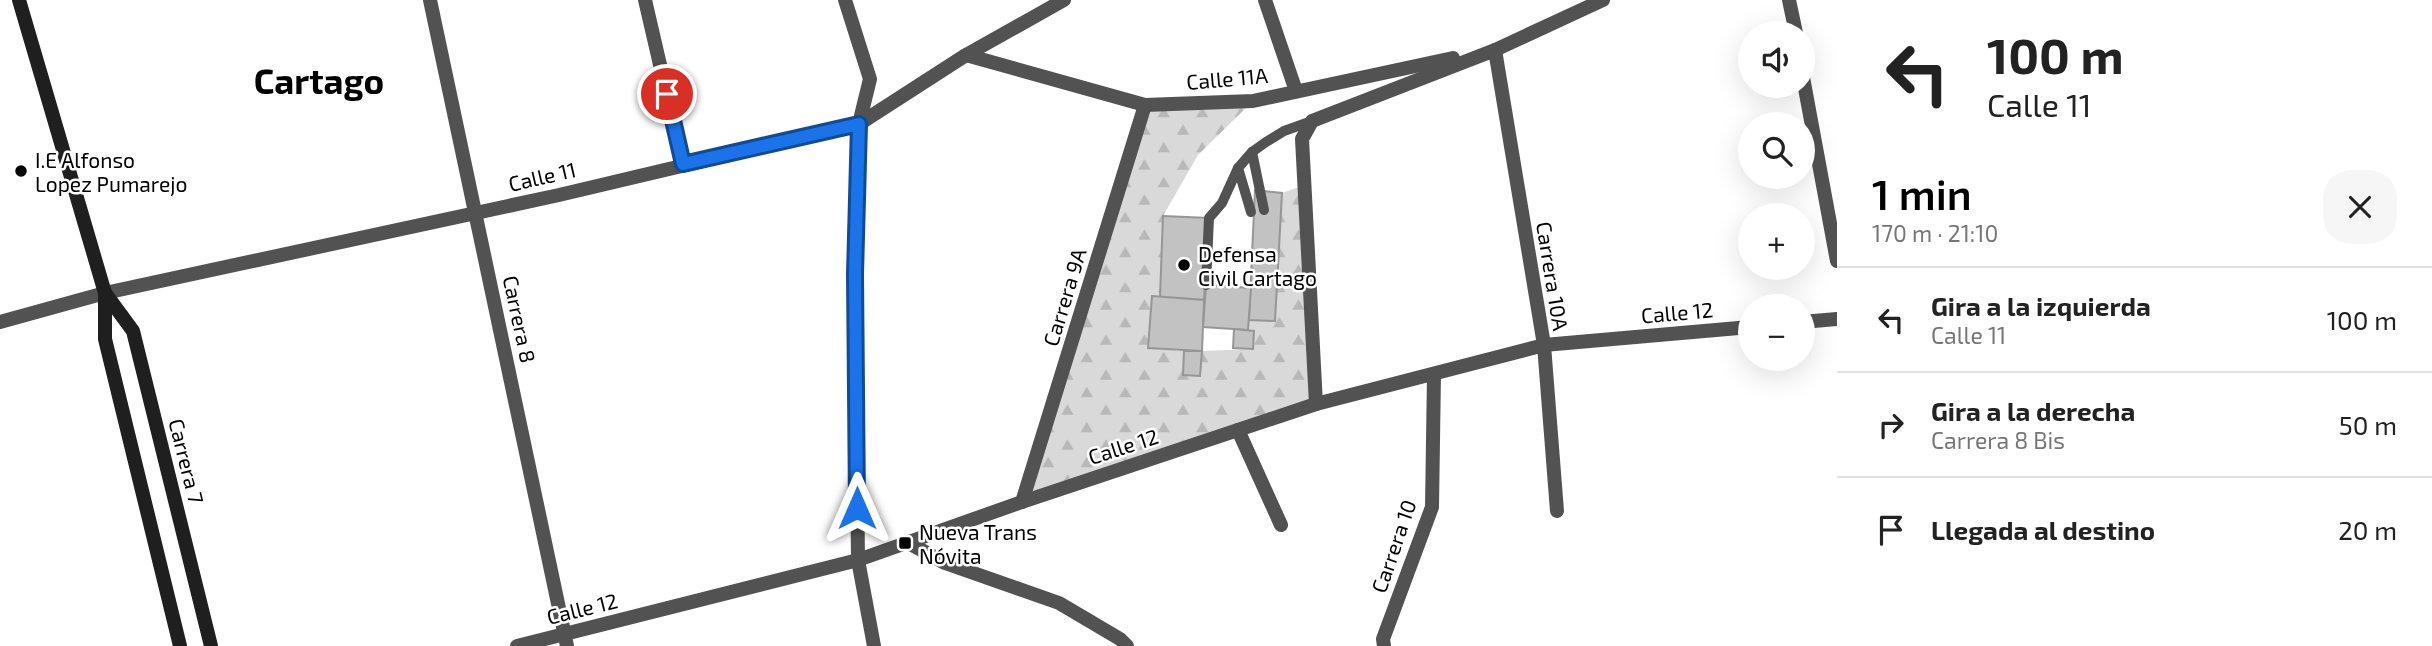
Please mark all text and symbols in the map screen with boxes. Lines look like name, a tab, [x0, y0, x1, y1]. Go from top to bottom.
map controls	[1738, 21, 1815, 371]
button: sound	[1738, 21, 1815, 98]
text: 100 m	[1987, 25, 2124, 84]
icon: left	[1872, 28, 1963, 119]
district label: Cartago	[254, 59, 384, 101]
street label: Calle 11A	[1185, 62, 1269, 94]
pin	[637, 64, 697, 124]
icon: arrive	[648, 75, 686, 113]
text: Calle 11	[1987, 85, 2092, 123]
button: search	[1738, 112, 1815, 189]
place label: I.E Alfonso Lopez Pumarejo	[35, 147, 187, 197]
street label: Calle 11	[506, 156, 578, 196]
marker: I.E Alfonso Lopez Pumarejo	[13, 163, 29, 179]
text: 1 min	[1872, 168, 1972, 218]
button: close	[2323, 170, 2397, 244]
button: +	[1738, 203, 1815, 280]
text: 170 m · 21:10	[1872, 219, 1998, 247]
street label: Carrera 10A	[1532, 220, 1574, 332]
place label: Defensa Civil Cartago	[1198, 241, 1317, 290]
street label: Carrera 9A	[1037, 245, 1091, 349]
marker: Defensa Civil Cartago	[1176, 257, 1192, 273]
street label: Carrera 8	[499, 273, 541, 365]
text: Gira a la izquierda	[1931, 290, 2151, 321]
button: −	[1738, 294, 1815, 371]
street label: Calle 12	[1640, 296, 1714, 328]
icon: left	[1872, 301, 1910, 339]
text: 100 m	[2327, 304, 2397, 335]
text: Calle 11	[1931, 321, 2006, 349]
text: Gira a la derecha	[1931, 395, 2135, 426]
icon: right	[1872, 406, 1910, 444]
text: 50 m	[2339, 409, 2397, 440]
street label: Carrera 7	[164, 416, 210, 506]
street label: Calle 12	[1085, 423, 1161, 469]
text: Carrera 8 Bis	[1931, 426, 2065, 454]
position arrow	[820, 471, 894, 545]
street label: Carrera 10	[1365, 496, 1421, 596]
icon: arrive	[1872, 511, 1910, 549]
text: Llegada al destino	[1931, 514, 2155, 545]
text: 20 m	[2338, 514, 2397, 545]
place label: Nueva Trans Nóvita	[919, 519, 1037, 568]
marker: Nueva Trans Nóvita	[897, 535, 913, 551]
street label: Calle 12	[544, 587, 620, 629]

